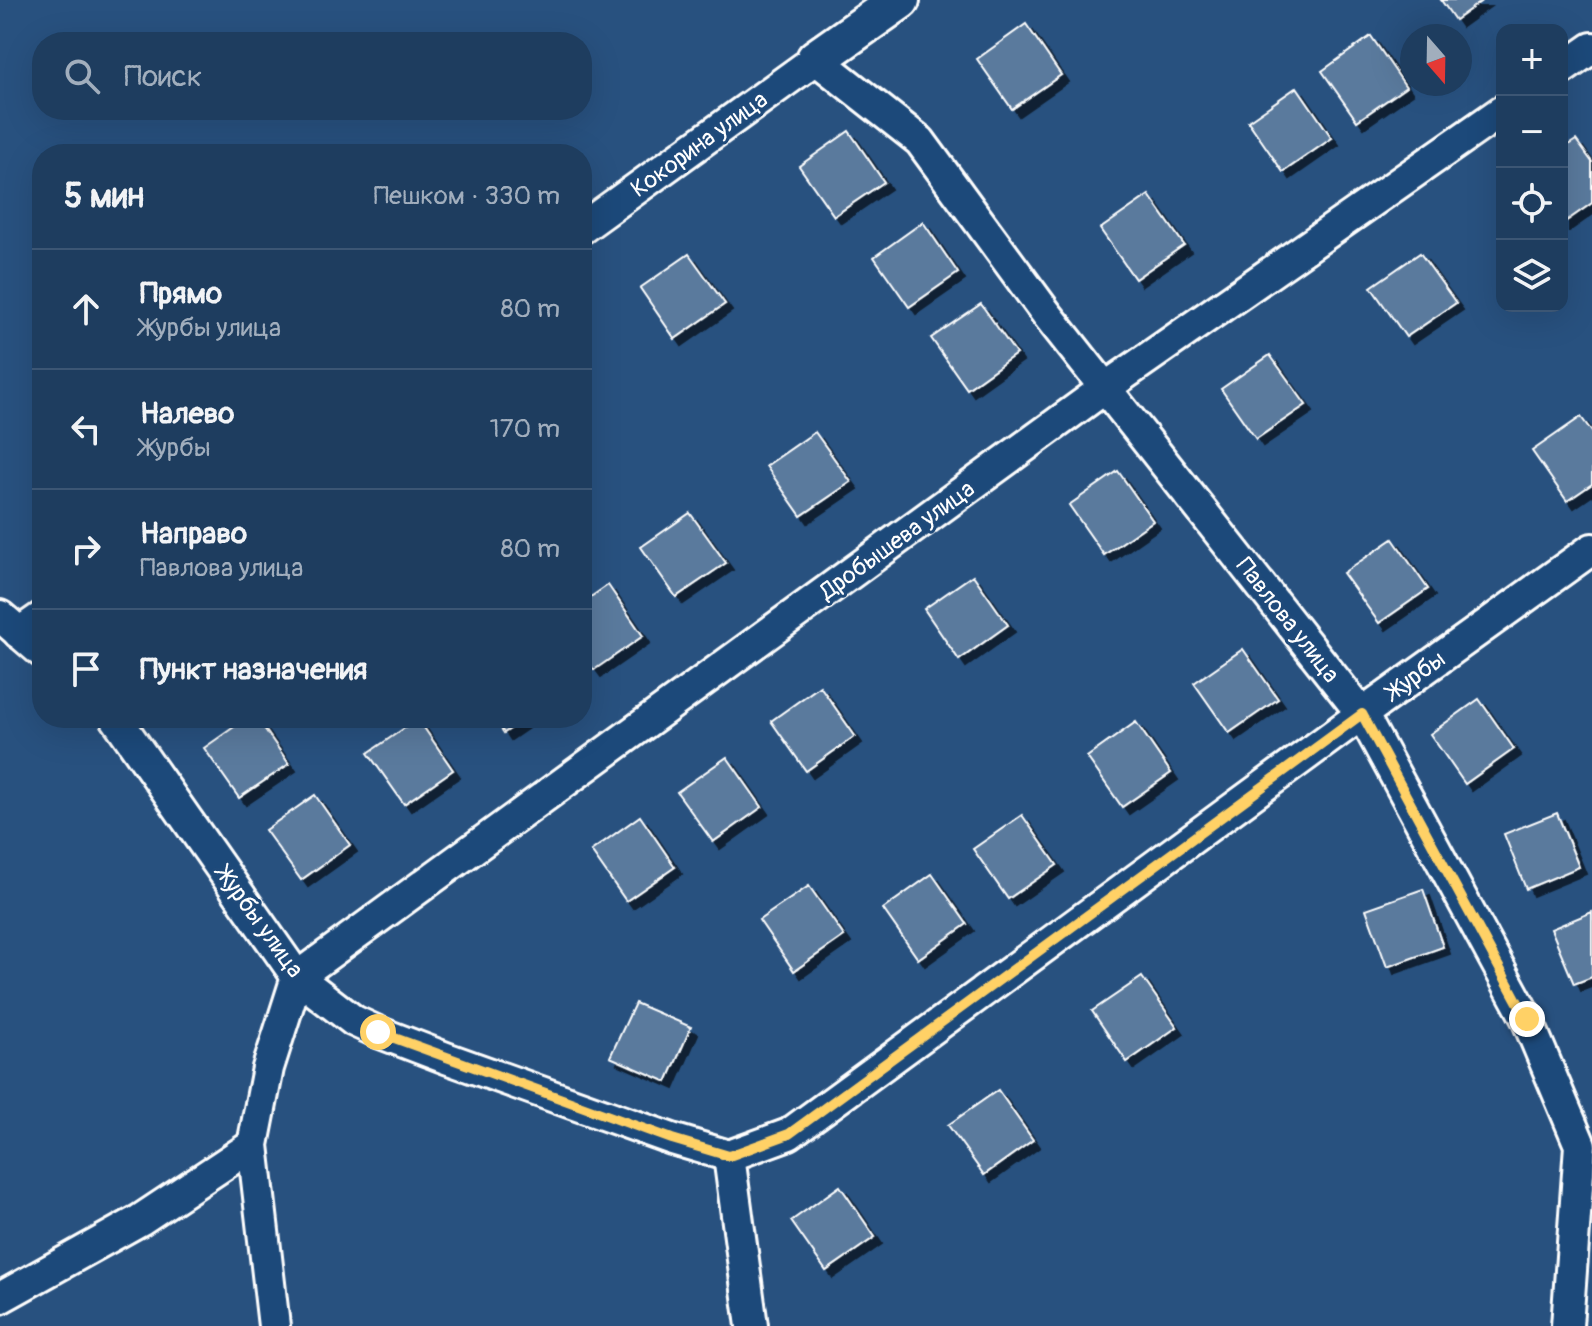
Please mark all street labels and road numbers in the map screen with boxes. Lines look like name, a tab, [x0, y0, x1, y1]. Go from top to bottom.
street label: Кокорина улица	[625, 85, 773, 204]
street label: Дробышева улица	[813, 474, 980, 607]
street label: Павлова улица	[1230, 552, 1345, 689]
street label: Журбы	[1378, 645, 1451, 709]
street label: Журбы улица	[207, 858, 310, 983]

